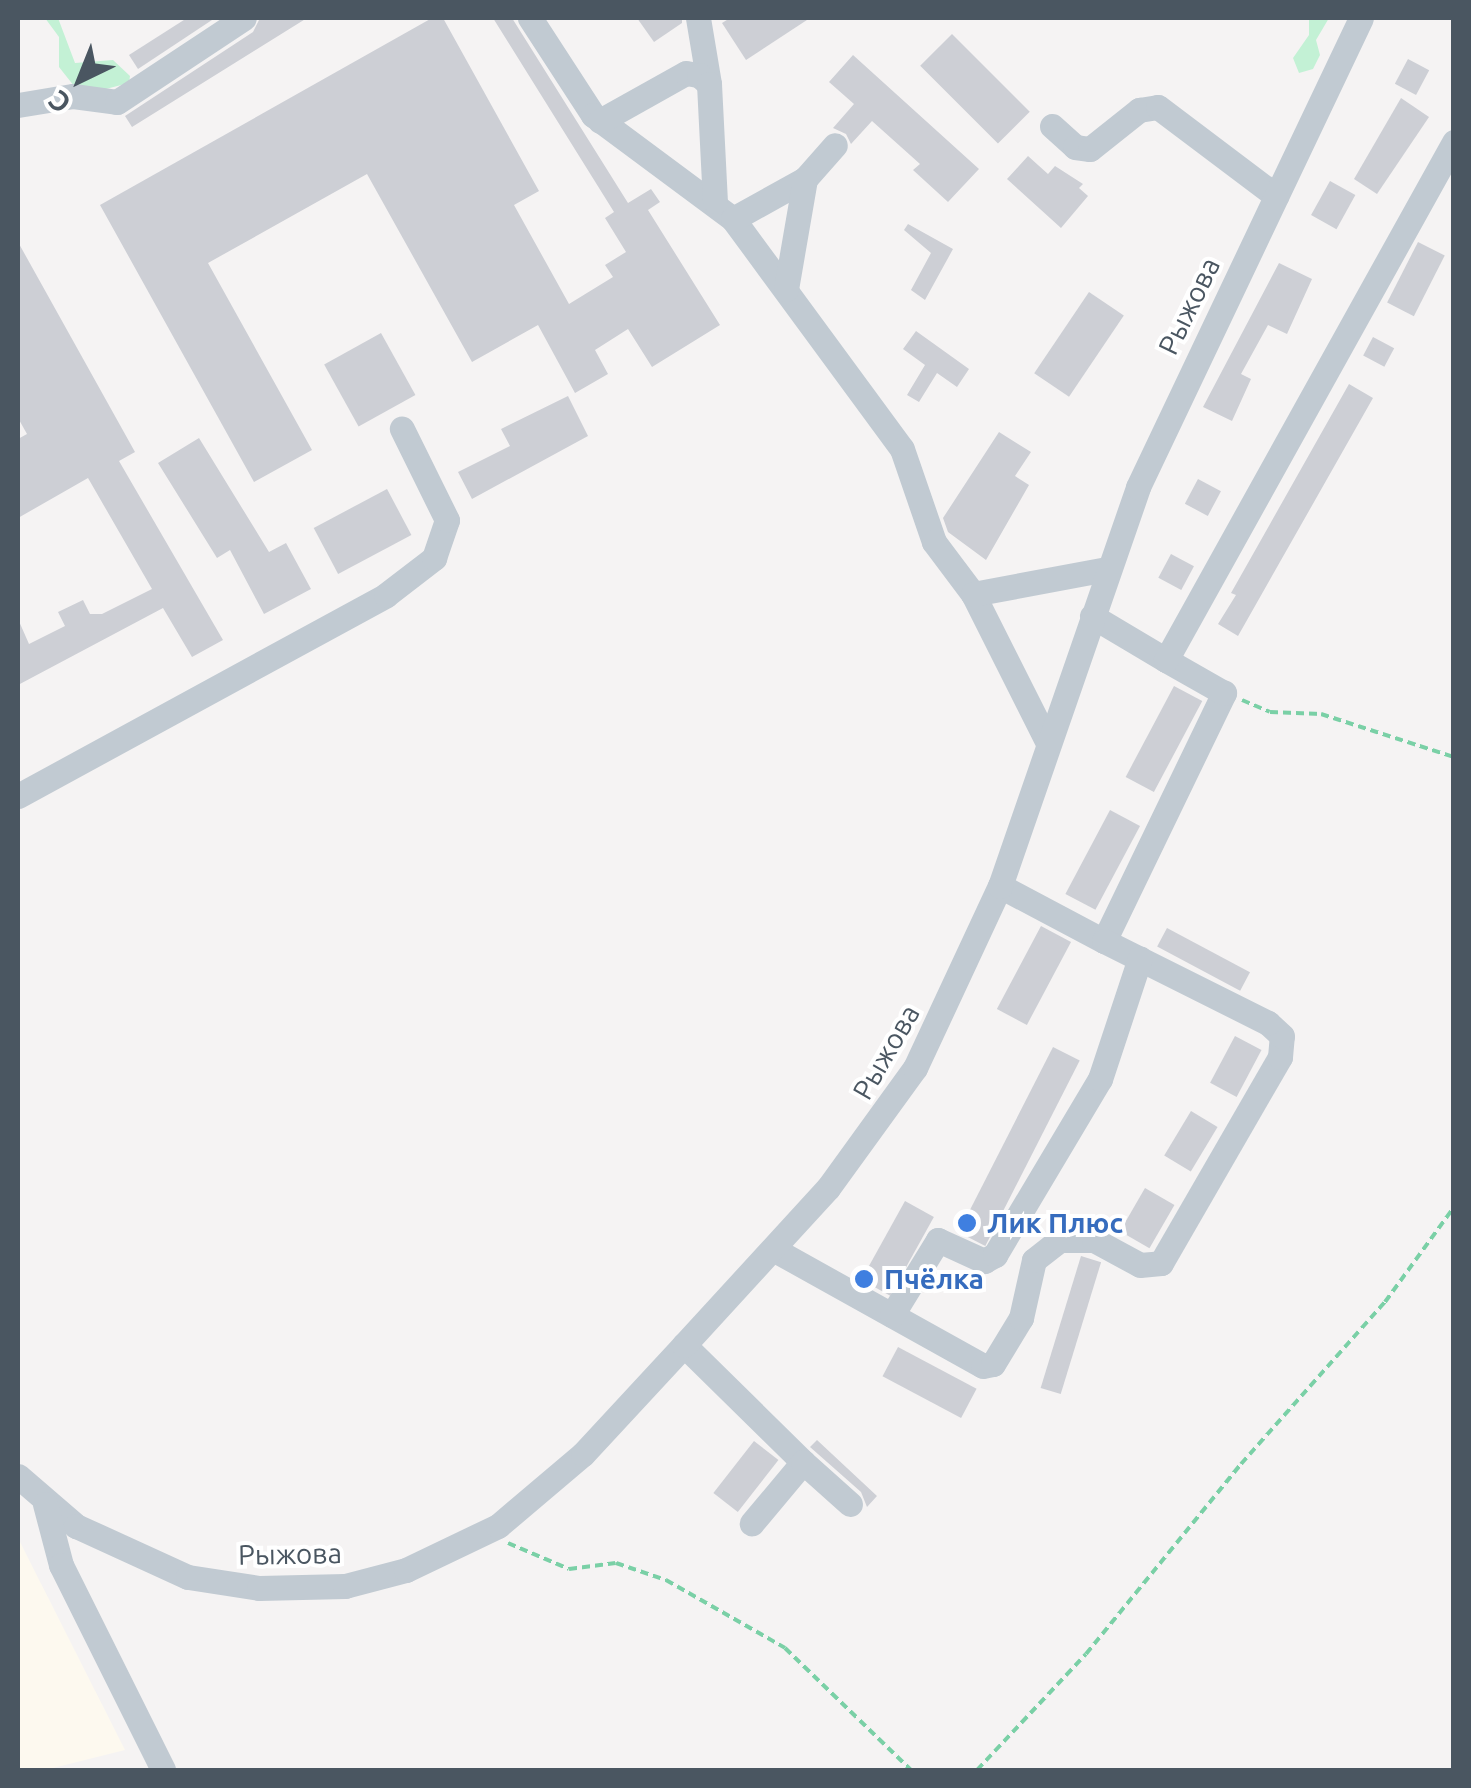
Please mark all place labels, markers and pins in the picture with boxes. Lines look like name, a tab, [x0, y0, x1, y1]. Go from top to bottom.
place label: Лик Плюс	[987, 1206, 1123, 1240]
marker: Лик Плюс	[956, 1212, 978, 1234]
place label: Пчёлка	[884, 1262, 984, 1296]
marker: Пчёлка	[853, 1268, 875, 1290]

